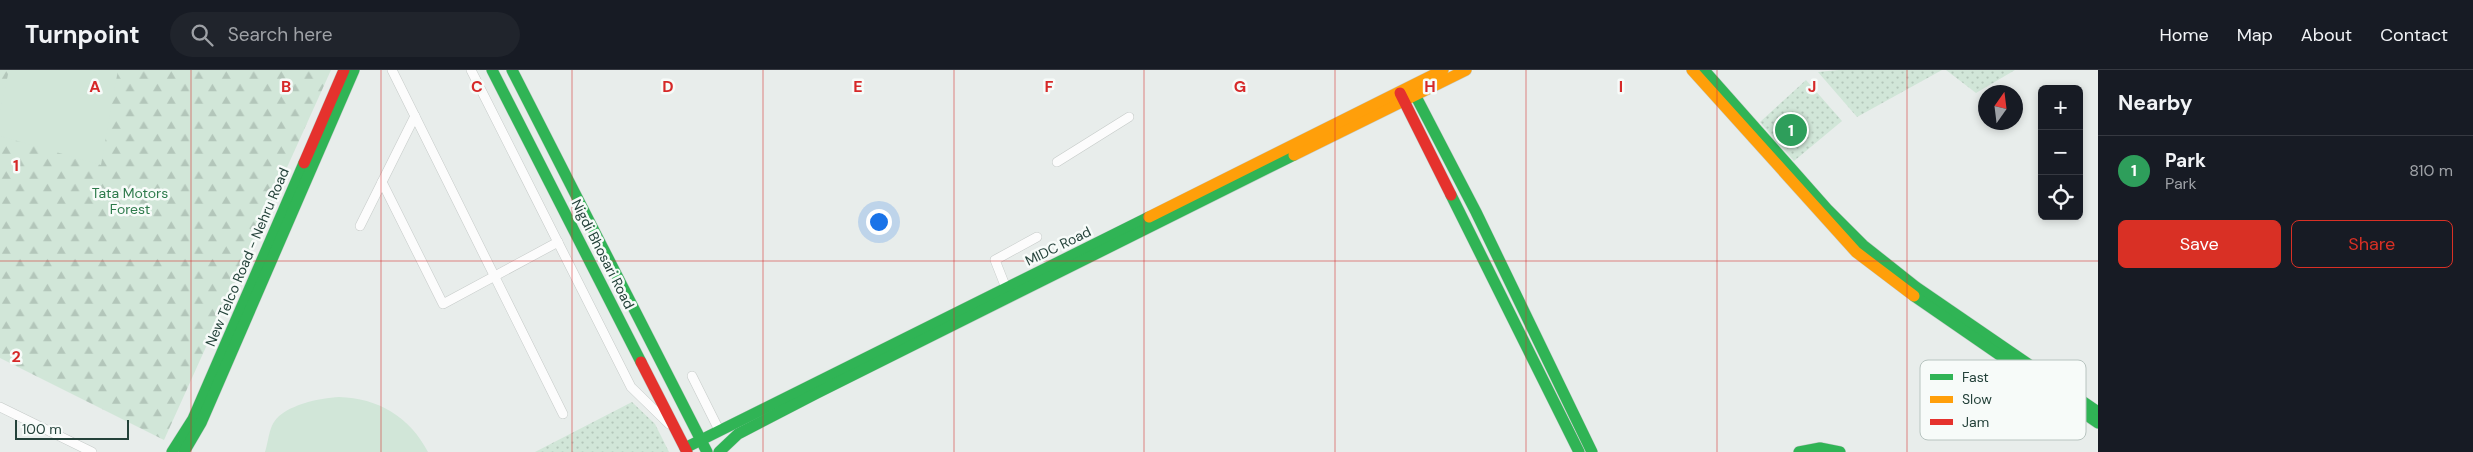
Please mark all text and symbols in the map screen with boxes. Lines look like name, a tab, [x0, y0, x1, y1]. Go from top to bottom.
search box	[170, 12, 520, 57]
text: Turnpoint	[25, 19, 140, 50]
icon: search	[188, 21, 216, 49]
text: Search here	[228, 22, 333, 47]
text: Home	[2159, 23, 2209, 47]
text: Map	[2237, 23, 2273, 47]
text: About	[2301, 23, 2352, 47]
text: Contact	[2380, 23, 2448, 47]
text: A	[89, 76, 101, 97]
text: B	[281, 76, 291, 97]
text: C	[471, 76, 483, 97]
text: D	[662, 76, 674, 97]
text: E	[853, 76, 863, 97]
text: F	[1045, 76, 1054, 97]
text: G	[1234, 76, 1246, 97]
text: H	[1424, 76, 1436, 97]
text: I	[1619, 76, 1623, 97]
text: J	[1808, 76, 1816, 97]
north arrow	[1978, 85, 2023, 130]
map controls	[2038, 85, 2083, 220]
button: +	[2038, 85, 2083, 130]
text: Nearby	[2118, 89, 2192, 117]
pin: 1	[1775, 111, 1807, 149]
button: −	[2038, 130, 2083, 175]
text: Park	[2165, 148, 2206, 173]
text: 1	[13, 155, 19, 176]
text: 1	[2131, 160, 2137, 181]
text: 810 m	[2409, 160, 2453, 181]
street label: New Telco Road - Nehru Road	[201, 165, 293, 349]
text: Park	[2165, 173, 2197, 194]
button: locate	[2038, 175, 2083, 220]
park label: Tata Motors Forest	[92, 184, 168, 218]
street label: Nigdi Bhosari Road	[568, 196, 638, 312]
your location	[866, 209, 892, 235]
button: Save	[2118, 220, 2281, 268]
button: Share	[2291, 220, 2453, 268]
street label: MIDC Road	[1022, 222, 1094, 270]
text: 2	[11, 346, 21, 367]
legend	[1920, 360, 2086, 440]
text: Fast	[1962, 368, 1989, 386]
text: Slow	[1962, 390, 1992, 408]
text: Jam	[1962, 413, 1989, 431]
scale bar	[15, 417, 129, 440]
text: 100 m	[22, 420, 62, 438]

